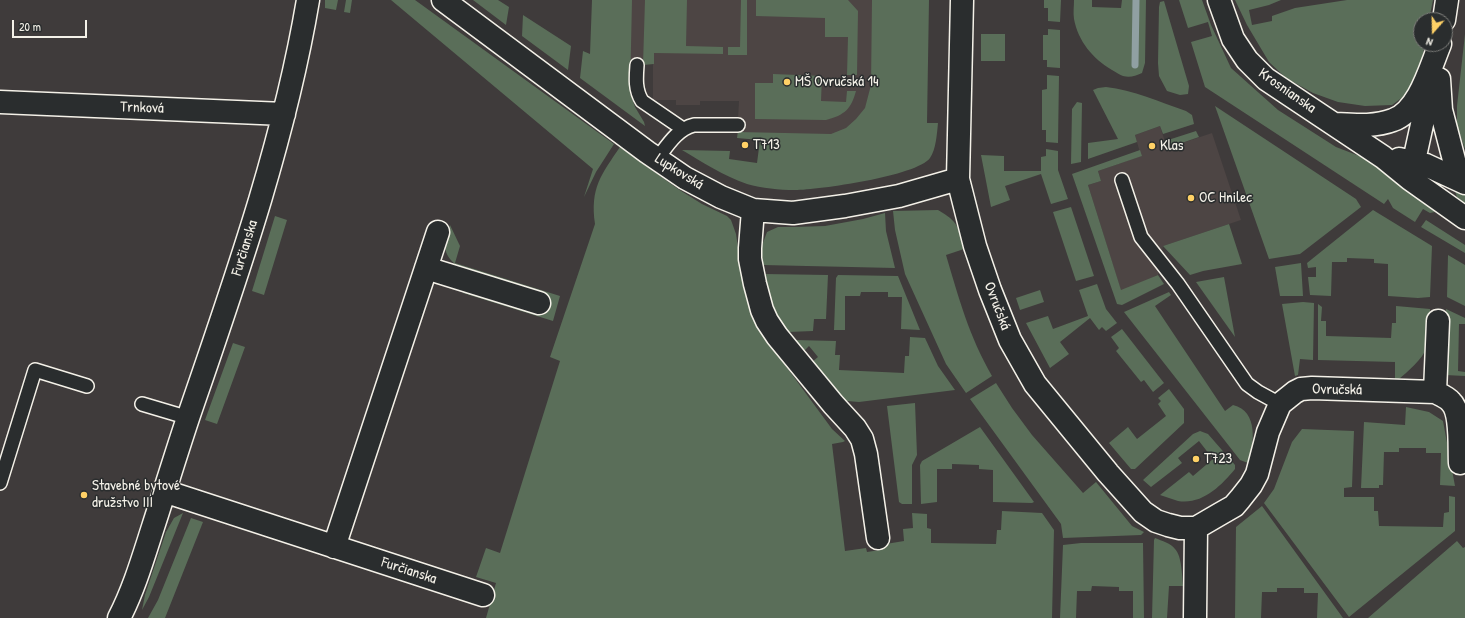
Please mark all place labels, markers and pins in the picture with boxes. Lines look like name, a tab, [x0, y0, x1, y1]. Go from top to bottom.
place label: MŠ Ovručská 14	[795, 73, 879, 91]
marker: MŠ Ovručská 14	[782, 77, 792, 87]
place label: T713	[753, 136, 780, 154]
place label: Klas	[1160, 137, 1183, 155]
marker: T713	[740, 140, 750, 150]
marker: Klas	[1147, 141, 1157, 151]
place label: OC Hnilec	[1199, 189, 1252, 207]
marker: OC Hnilec	[1186, 193, 1196, 203]
place label: T723	[1204, 450, 1232, 468]
marker: T723	[1191, 454, 1201, 464]
place label: Stavebné bytové družstvo III	[92, 477, 180, 512]
marker: Stavebné bytové družstvo III	[79, 490, 89, 500]

